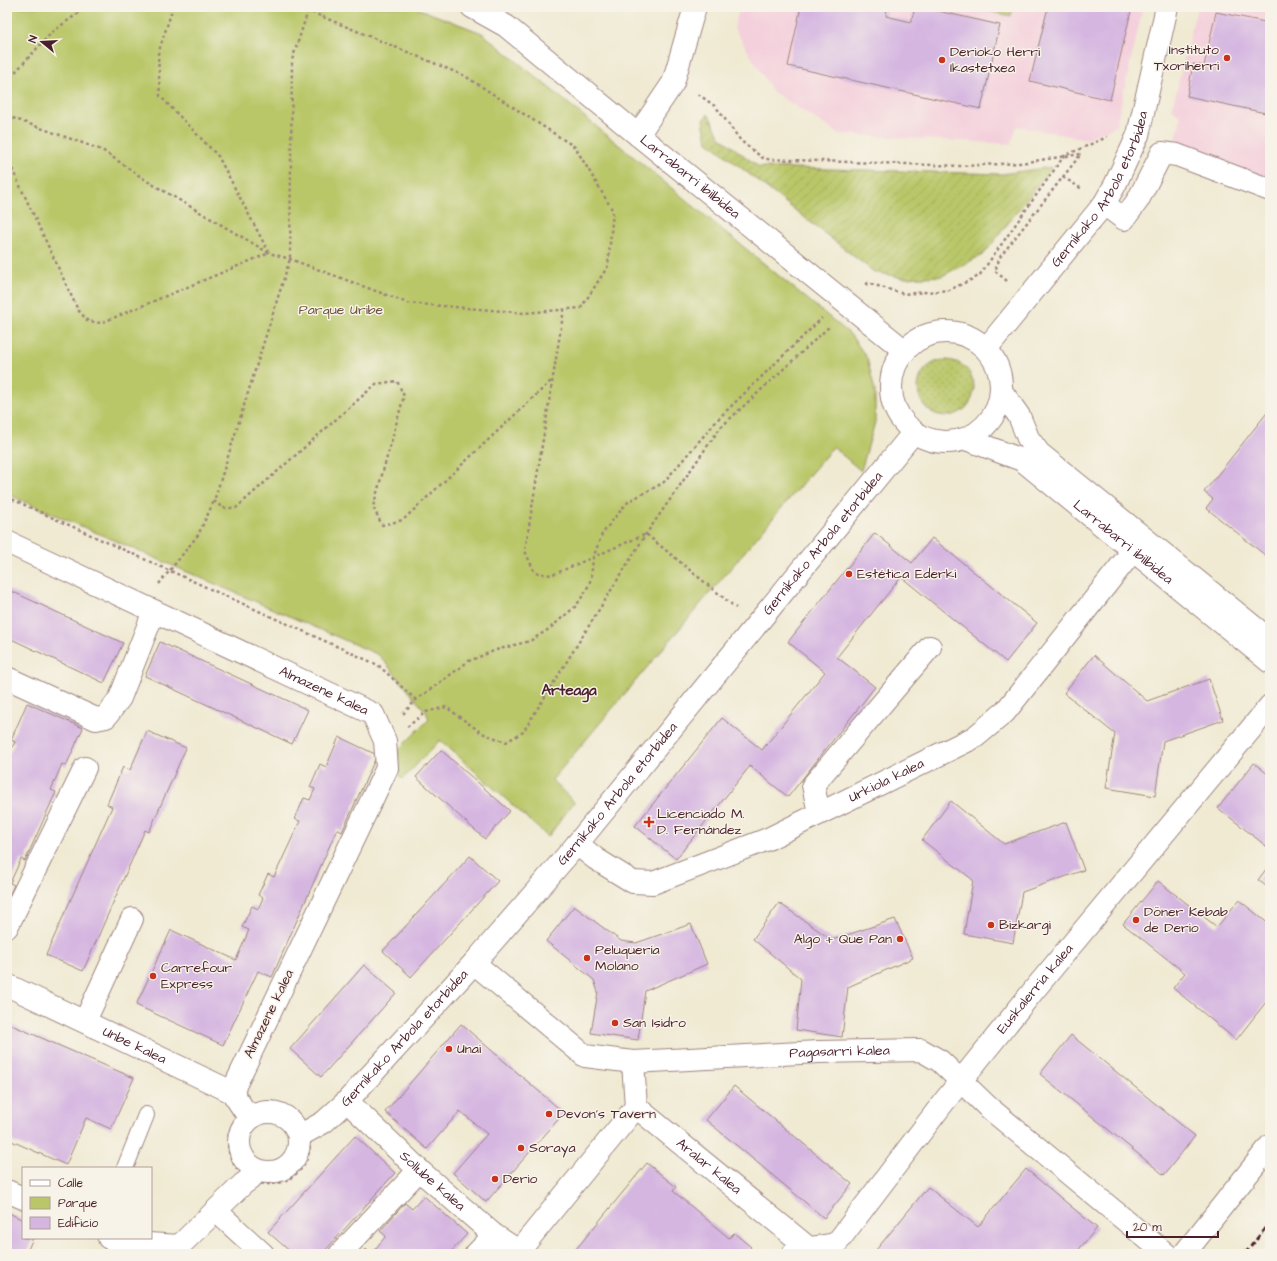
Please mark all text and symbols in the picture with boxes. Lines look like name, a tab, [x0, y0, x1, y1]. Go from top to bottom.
north arrow	[22, 22, 62, 62]
text: N	[25, 33, 41, 45]
place label: Instituto Txoriherri	[1154, 40, 1219, 76]
place label: Derioko Herri Ikastetxea	[950, 42, 1040, 78]
marker: Instituto Txoriherri	[1222, 53, 1232, 63]
marker: Derioko Herri Ikastetxea	[937, 55, 947, 65]
street label: Gernikako Arbola etorbidea	[1046, 109, 1153, 272]
street label: Larrabarri ibilbidea	[636, 130, 744, 224]
park label: Parque Uribe	[299, 300, 384, 320]
street label: Gernikako Arbola etorbidea	[758, 467, 888, 619]
street label: Larrabarri ibilbidea	[1069, 495, 1177, 589]
place label: Estética Ederki	[857, 564, 956, 584]
marker: Estética Ederki	[844, 569, 854, 579]
street label: Almazene kalea	[276, 661, 372, 720]
district label: Arteaga	[541, 680, 597, 703]
street label: Gernikako Arbola etorbidea	[553, 718, 682, 870]
street label: Urkiola kalea	[845, 754, 928, 808]
place label: Licenciado M. D. Fernández	[657, 804, 745, 840]
marker: Licenciado M. D. Fernández	[644, 817, 654, 827]
place label: Döner Kebab de Derio	[1144, 902, 1228, 938]
place label: Bizkargi	[999, 915, 1051, 935]
marker: Döner Kebab de Derio	[1131, 915, 1141, 925]
marker: Bizkargi	[986, 920, 996, 930]
place label: Algo + Que Pan	[794, 929, 892, 949]
marker: Algo + Que Pan	[895, 934, 905, 944]
place label: Peluquería Molano	[595, 940, 660, 976]
street label: Euskalerria kalea	[992, 940, 1078, 1038]
marker: Peluquería Molano	[582, 953, 592, 963]
place label: Carrefour Express	[161, 958, 232, 994]
street label: Gernikako Arbola etorbidea	[337, 965, 473, 1112]
street label: Almazene kalea	[239, 966, 299, 1062]
marker: Carrefour Express	[148, 971, 158, 981]
place label: San Isidro	[623, 1013, 686, 1033]
marker: San Isidro	[610, 1018, 620, 1028]
street label: Unbe kalea	[99, 1022, 170, 1069]
place label: Unai	[457, 1039, 481, 1059]
street label: Pagasarri kalea	[789, 1041, 890, 1064]
marker: Unai	[444, 1044, 454, 1054]
place label: Devon's Tavern	[557, 1104, 656, 1124]
marker: Devon's Tavern	[544, 1109, 554, 1119]
street label: Aralar kalea	[672, 1134, 746, 1199]
place label: Soraya	[529, 1138, 576, 1158]
marker: Soraya	[516, 1143, 526, 1153]
street label: Sollube kalea	[395, 1146, 470, 1216]
legend	[22, 1167, 152, 1239]
place label: Derio	[503, 1169, 537, 1189]
marker: Derio	[490, 1174, 500, 1184]
text: Calle	[58, 1175, 83, 1192]
text: Parque	[58, 1195, 98, 1212]
scale bar	[1127, 1213, 1218, 1239]
text: Edificio	[58, 1215, 98, 1232]
text: 20 m	[1133, 1219, 1162, 1236]

